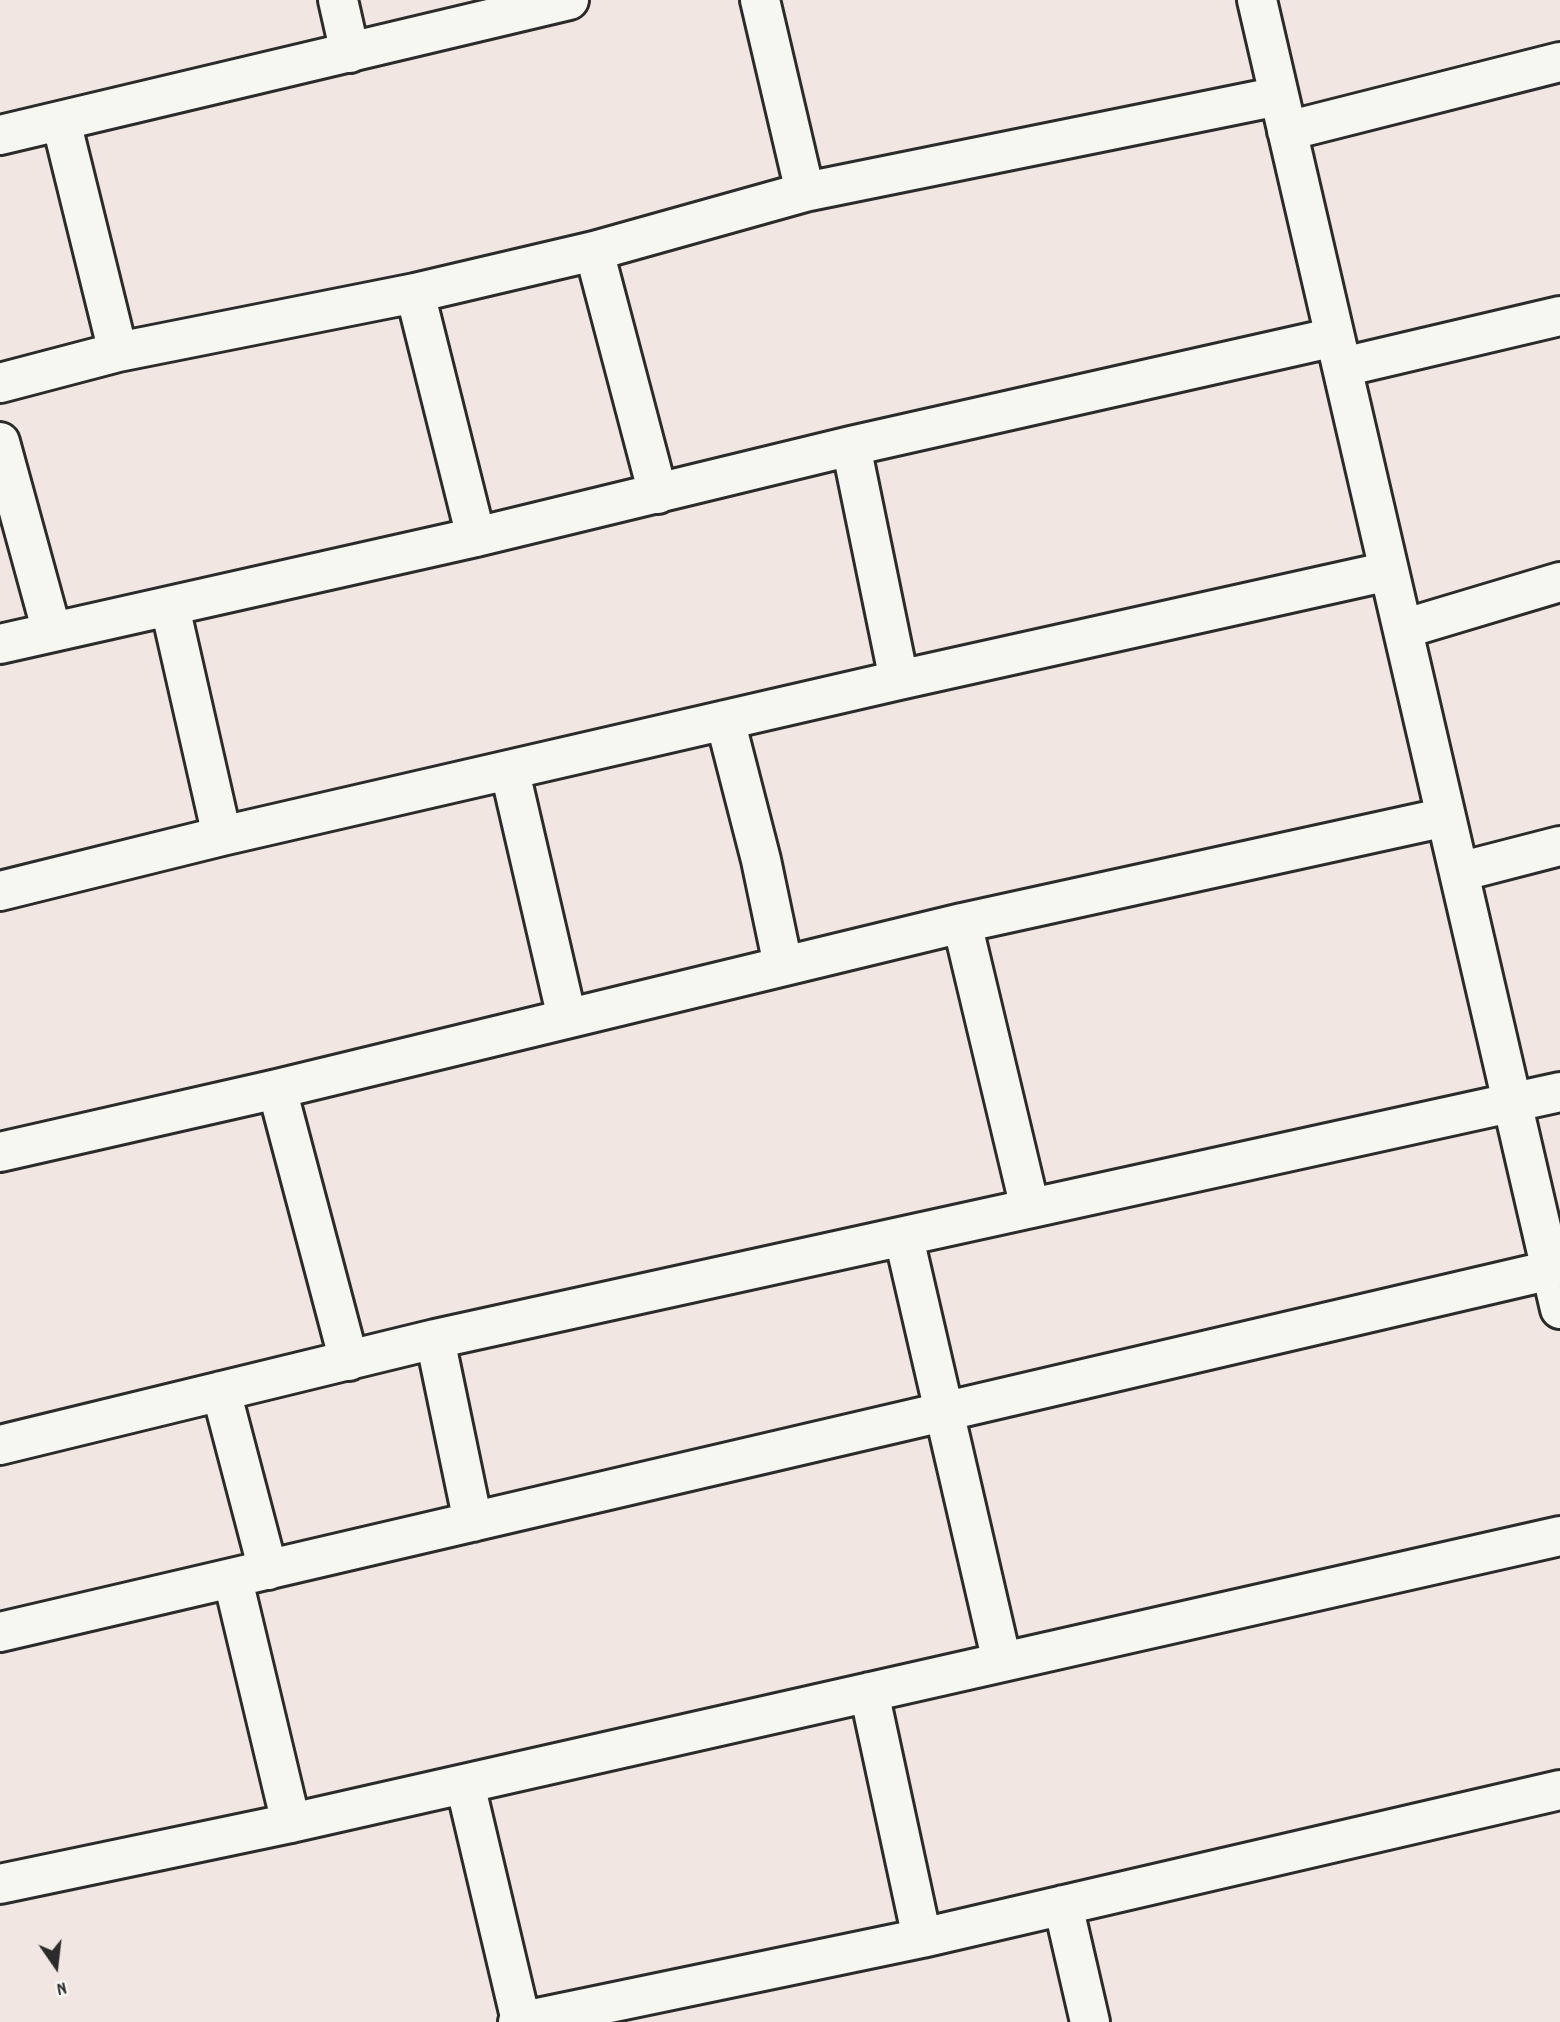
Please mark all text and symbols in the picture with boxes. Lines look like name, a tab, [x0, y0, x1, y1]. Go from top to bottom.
north arrow	[21, 1931, 91, 2001]
text: N	[53, 1973, 69, 2001]

